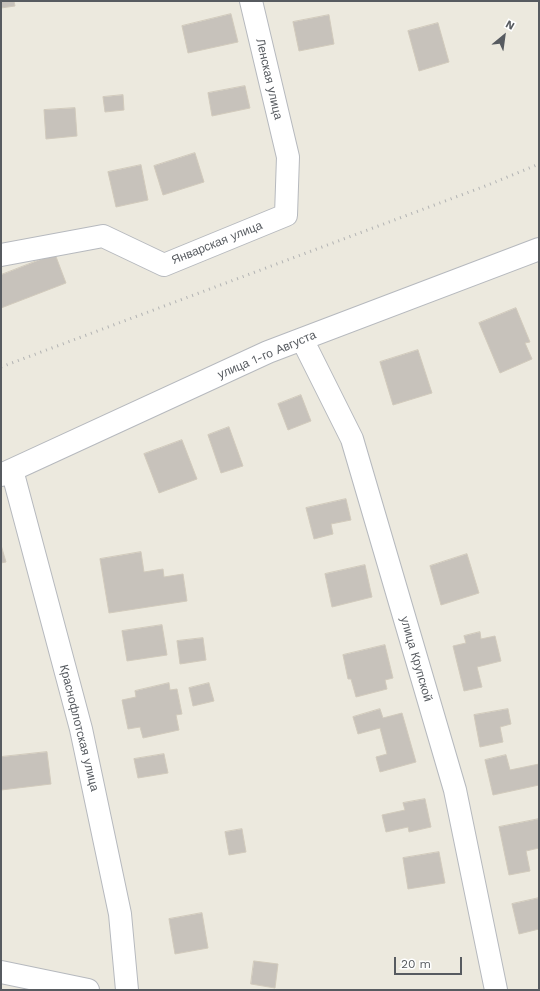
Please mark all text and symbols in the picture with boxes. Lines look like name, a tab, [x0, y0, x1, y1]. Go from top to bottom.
north arrow	[484, 16, 524, 56]
text: N	[503, 17, 517, 33]
street label: Ленская улица	[253, 37, 285, 121]
street label: Январская улица	[169, 218, 265, 268]
street label: улица 1-го Августа	[216, 328, 318, 382]
street label: улица Крупской	[397, 615, 435, 703]
street label: Краснофлотская улица	[56, 663, 102, 793]
scale bar	[396, 949, 464, 975]
text: 20 m	[401, 957, 431, 971]

